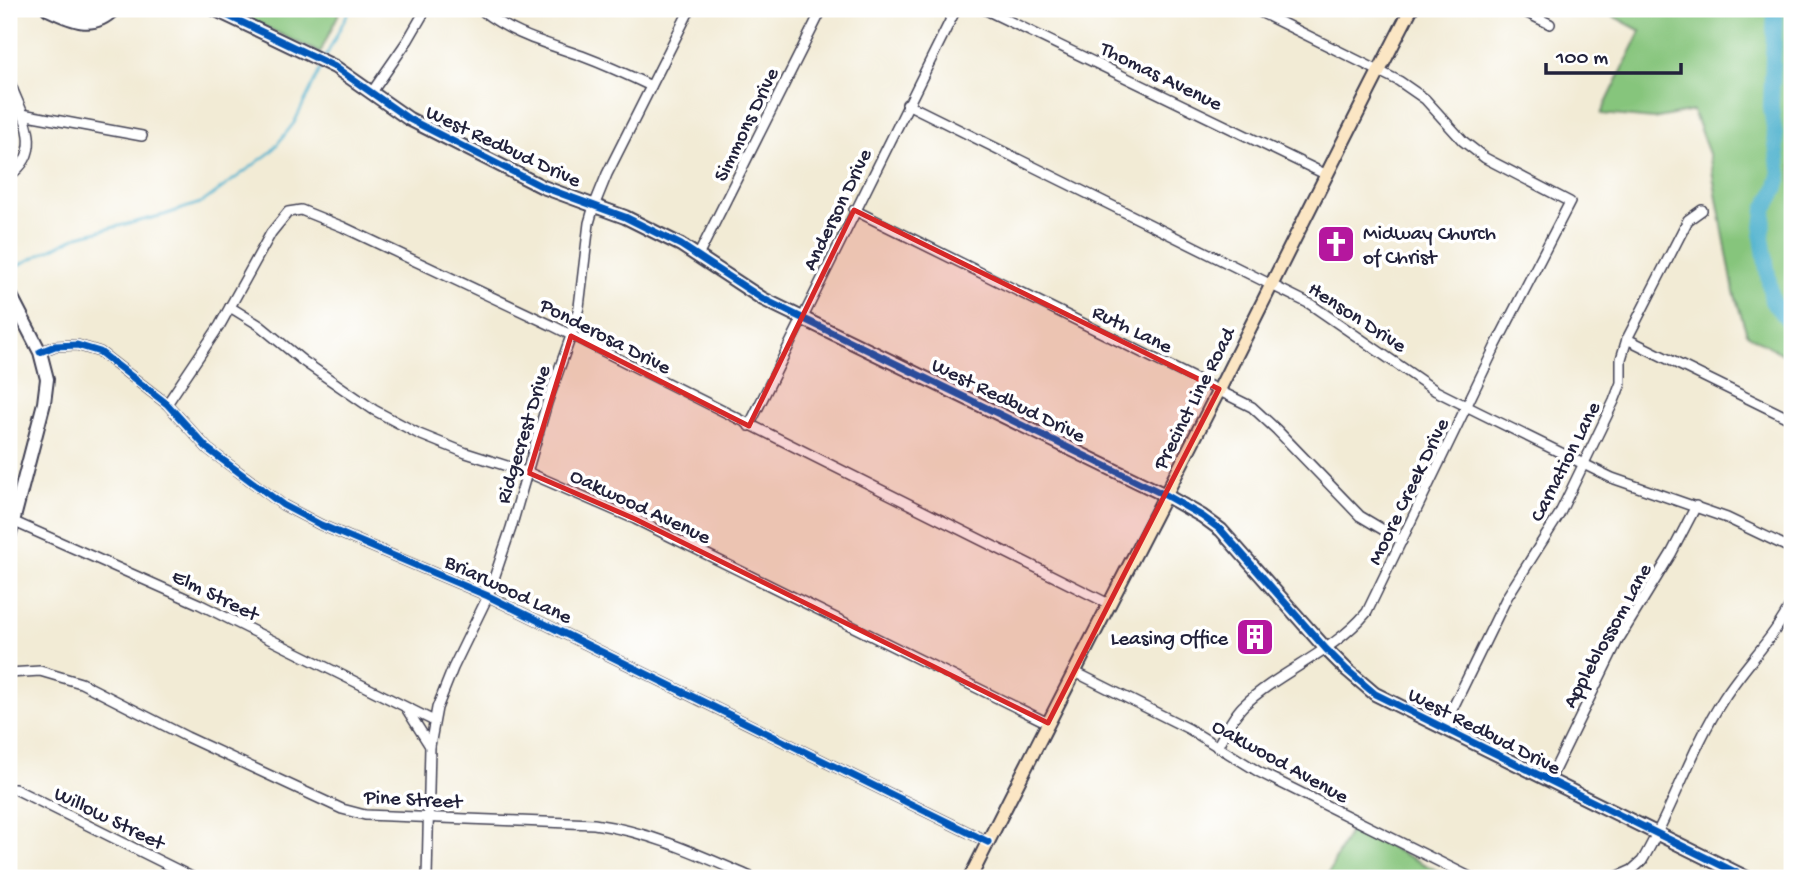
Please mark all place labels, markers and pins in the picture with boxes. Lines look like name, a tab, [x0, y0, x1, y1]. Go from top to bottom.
church icon: Midway Church of Christ	[1315, 223, 1357, 265]
place label: Midway Church of Christ	[1363, 223, 1496, 272]
building icon: Leasing Office	[1234, 616, 1276, 658]
place label: Leasing Office	[1111, 628, 1229, 653]

